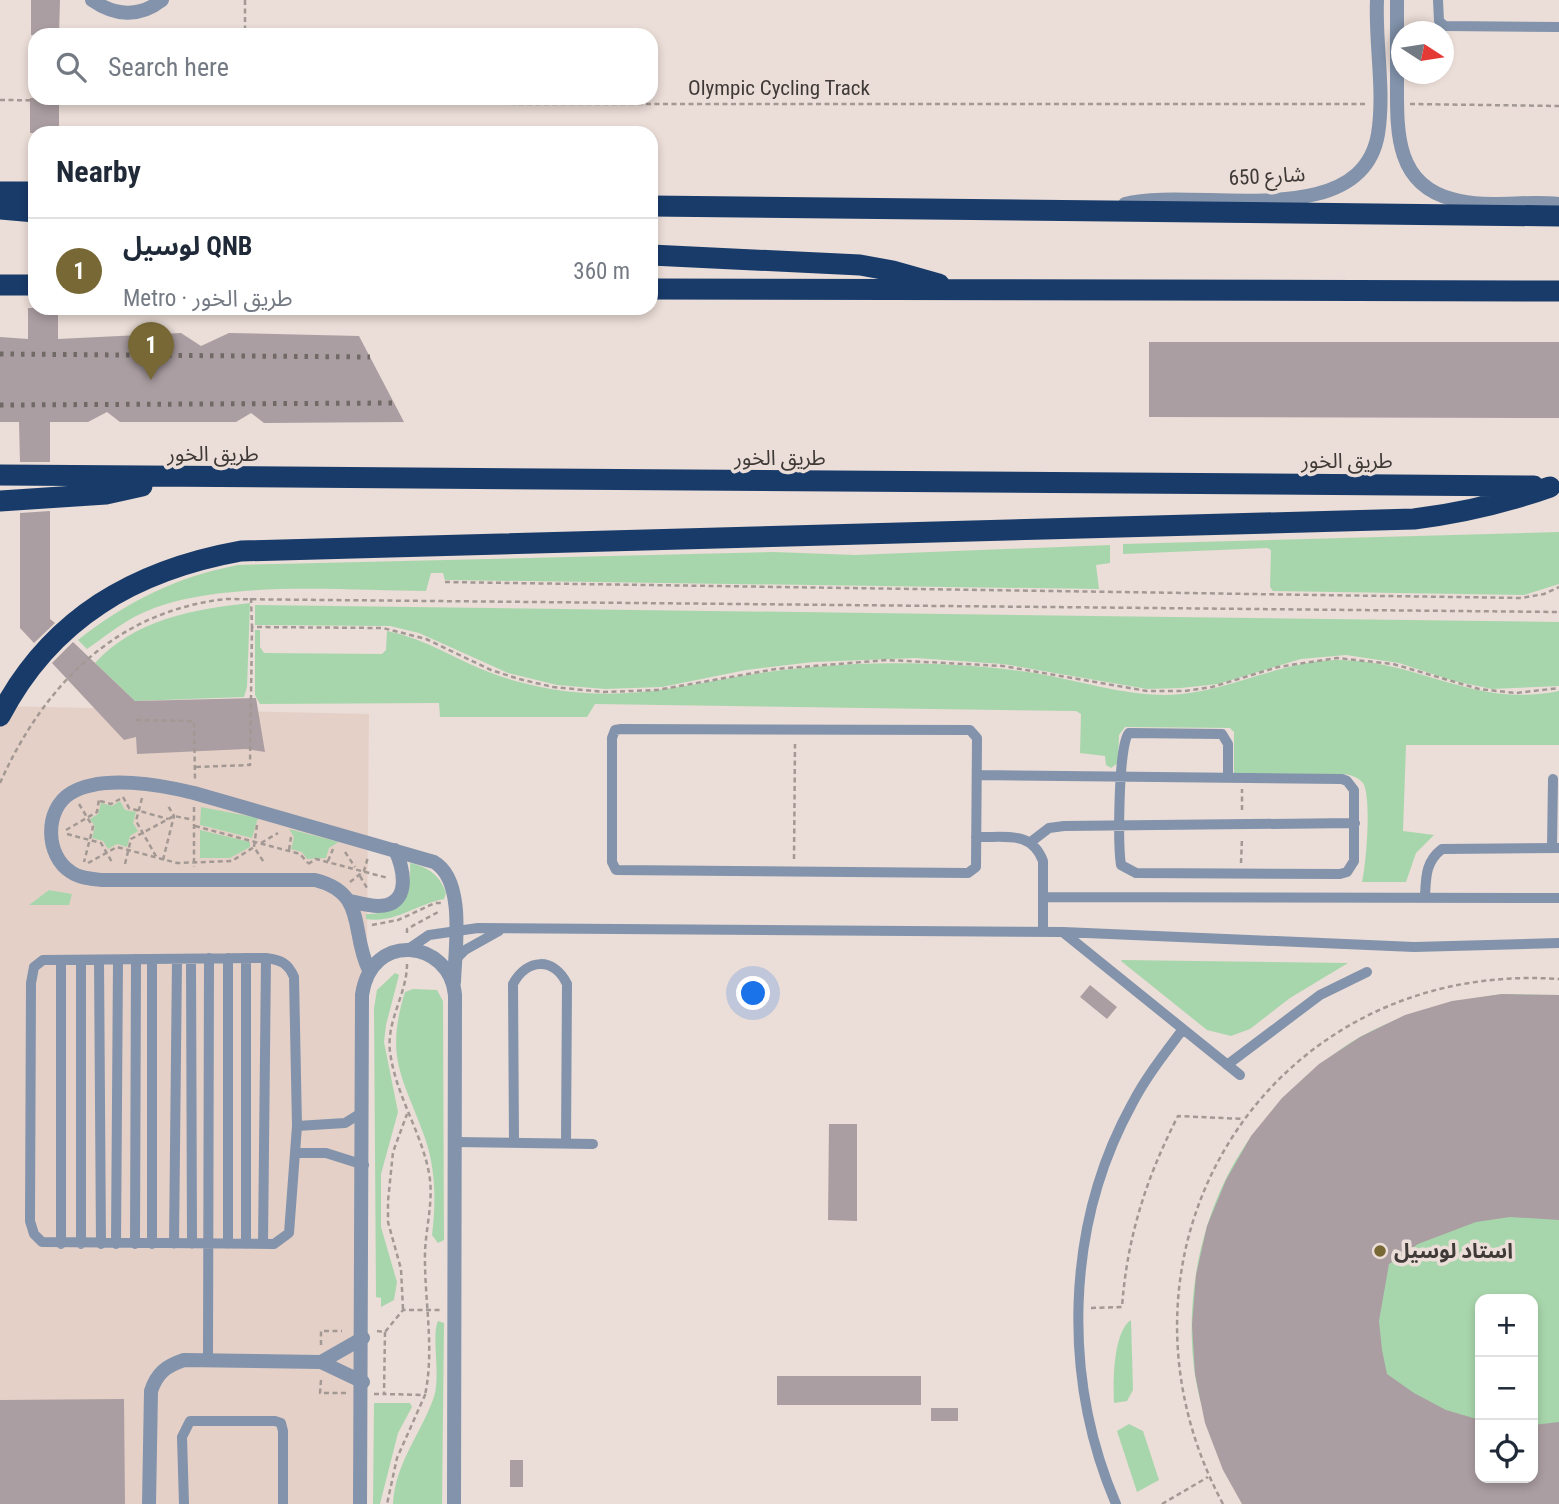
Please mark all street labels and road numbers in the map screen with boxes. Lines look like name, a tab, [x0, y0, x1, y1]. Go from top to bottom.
street label: Olympic Cycling Track	[688, 76, 870, 100]
street label: شارع 650	[1228, 162, 1306, 193]
street label: طريق الخور	[166, 442, 259, 467]
street label: طريق الخور	[733, 446, 826, 471]
street label: طريق الخور	[1300, 449, 1393, 474]

